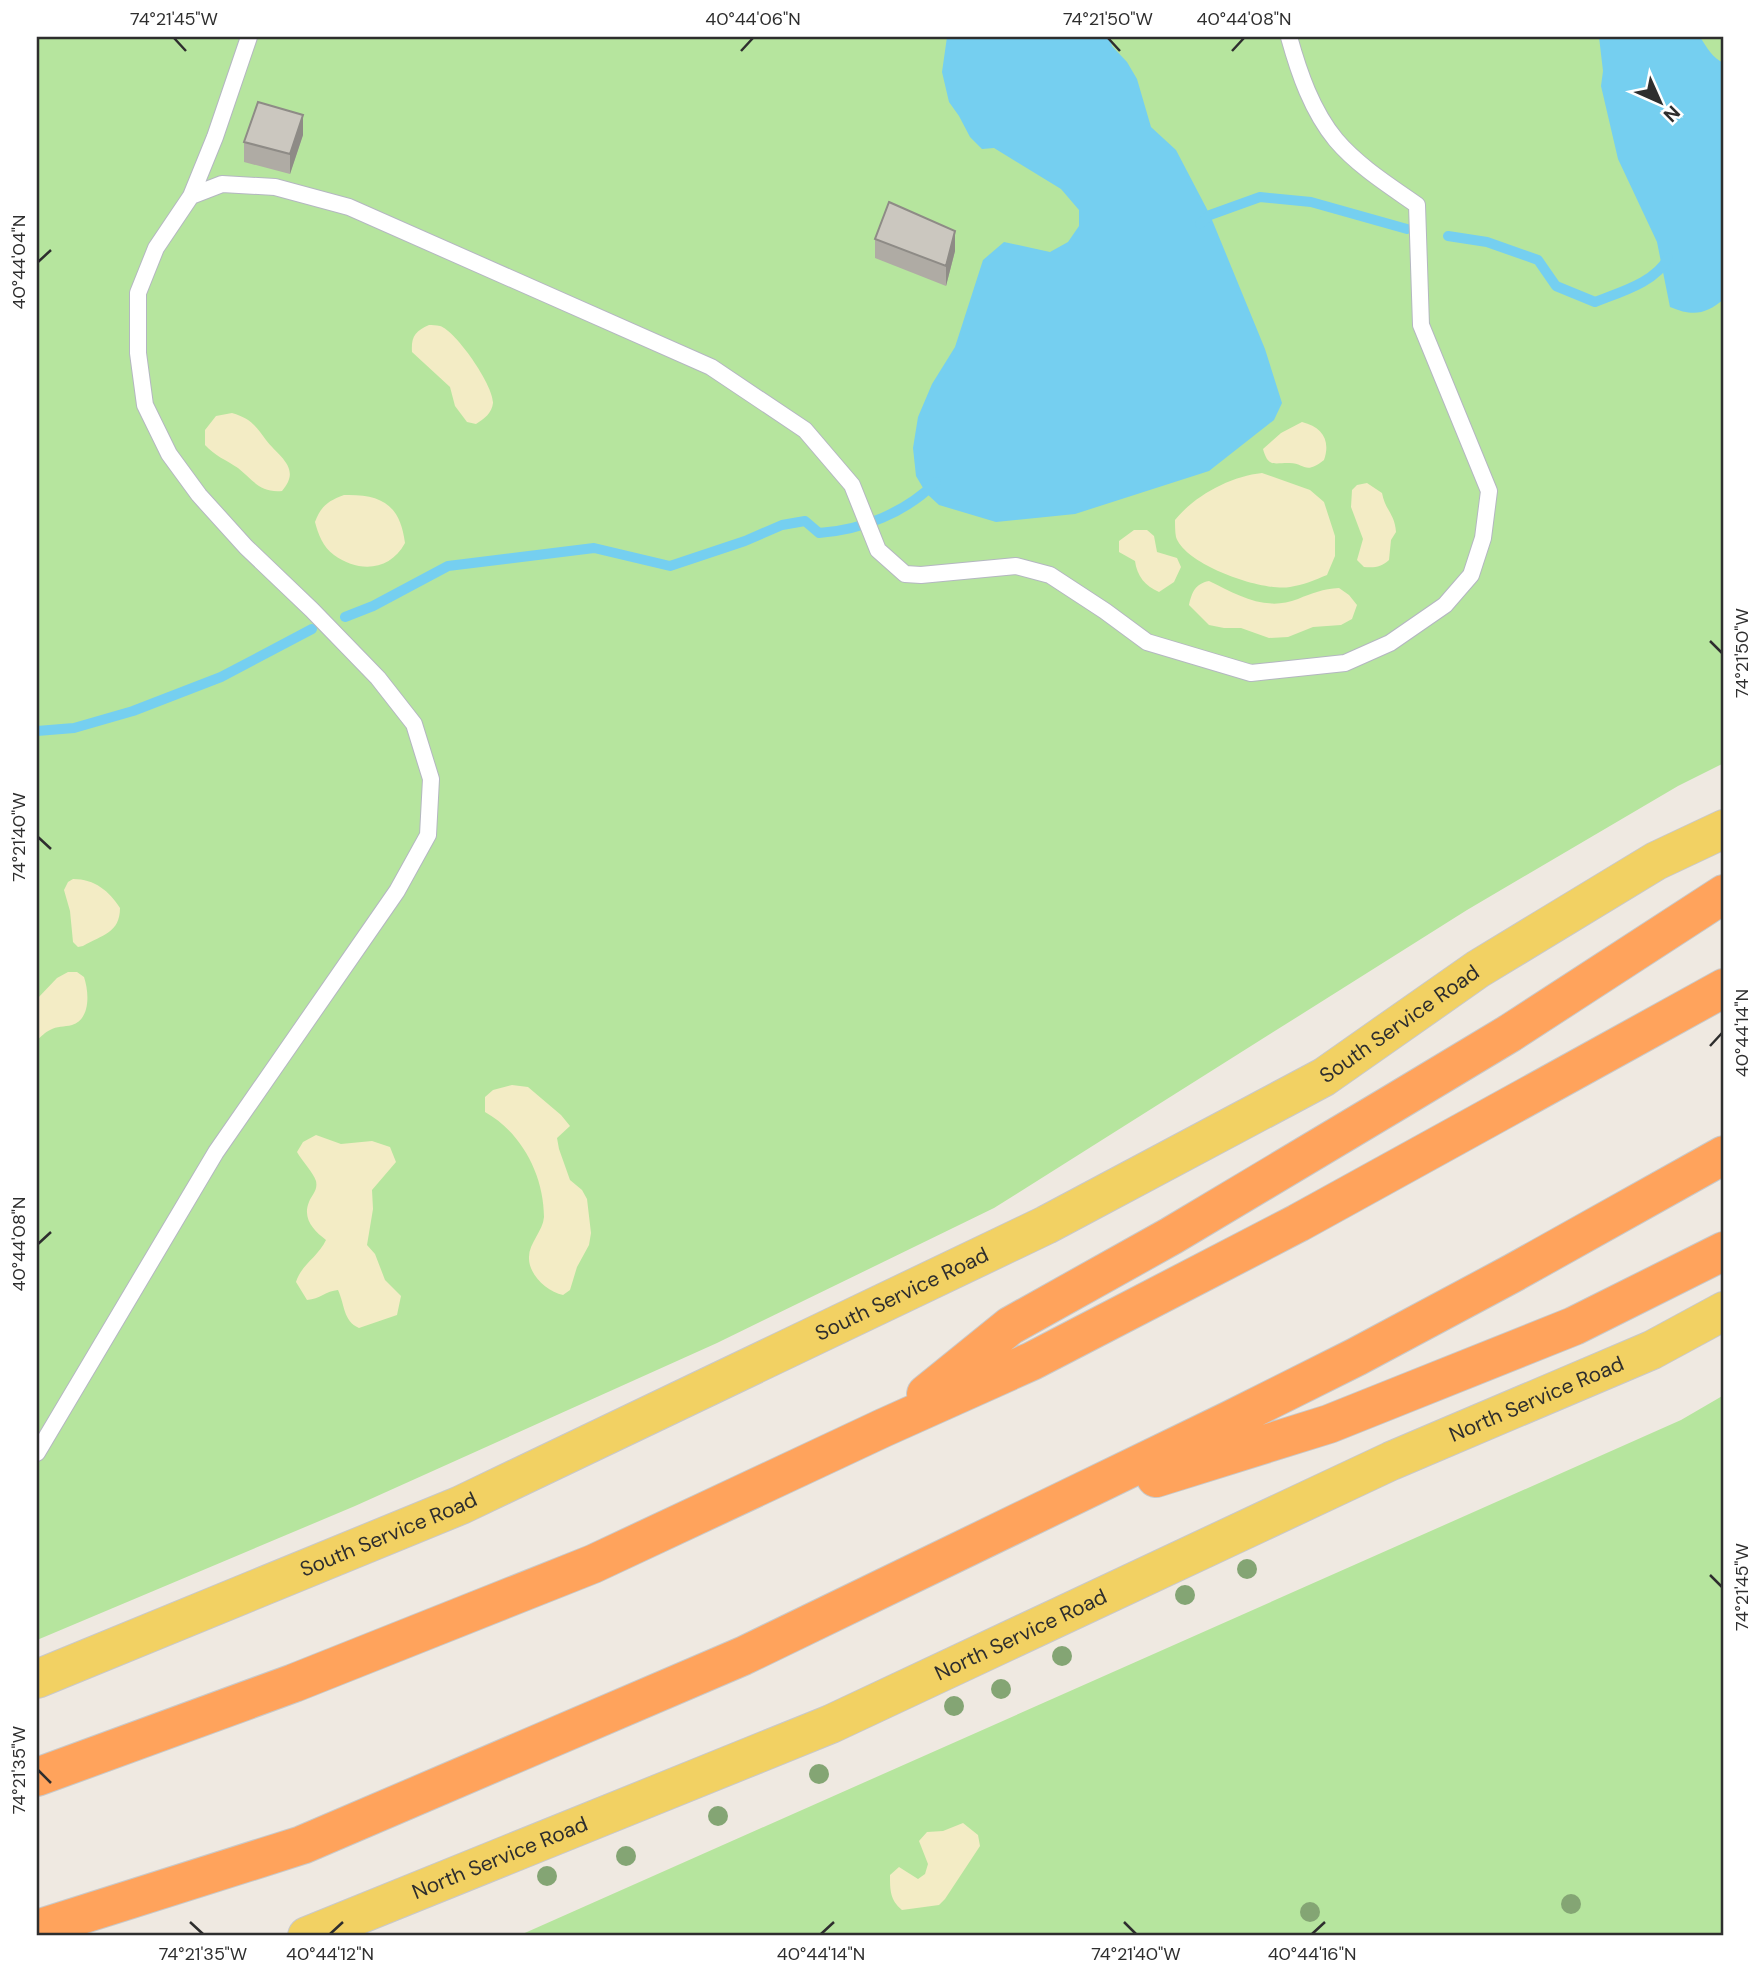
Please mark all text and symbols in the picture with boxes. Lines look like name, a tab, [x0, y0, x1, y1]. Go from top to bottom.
text: 74°21'45"W	[130, 7, 218, 31]
text: 40°44'06"N	[705, 7, 801, 31]
text: 74°21'50"W	[1063, 7, 1153, 31]
text: 40°44'08"N	[1196, 7, 1292, 31]
north arrow	[1624, 66, 1694, 136]
text: N	[1658, 100, 1685, 127]
text: 40°44'04"N	[7, 214, 31, 310]
text: 74°21'50"W	[1730, 608, 1754, 698]
text: 74°21'40"W	[7, 792, 31, 882]
street label: South Service Road	[1314, 958, 1485, 1090]
text: 40°44'14"N	[1730, 989, 1754, 1077]
text: 40°44'08"N	[7, 1196, 31, 1292]
street label: South Service Road	[810, 1241, 993, 1347]
street label: North Service Road	[1445, 1350, 1628, 1449]
street label: South Service Road	[296, 1485, 482, 1584]
text: 74°21'45"W	[1730, 1543, 1754, 1631]
street label: North Service Road	[930, 1582, 1111, 1687]
text: 74°21'35"W	[7, 1726, 31, 1814]
street label: North Service Road	[408, 1810, 592, 1906]
text: 74°21'35"W	[159, 1942, 247, 1966]
text: 40°44'12"N	[286, 1942, 374, 1966]
text: 40°44'14"N	[777, 1942, 865, 1966]
text: 74°21'40"W	[1091, 1942, 1181, 1966]
text: 40°44'16"N	[1268, 1942, 1356, 1966]

